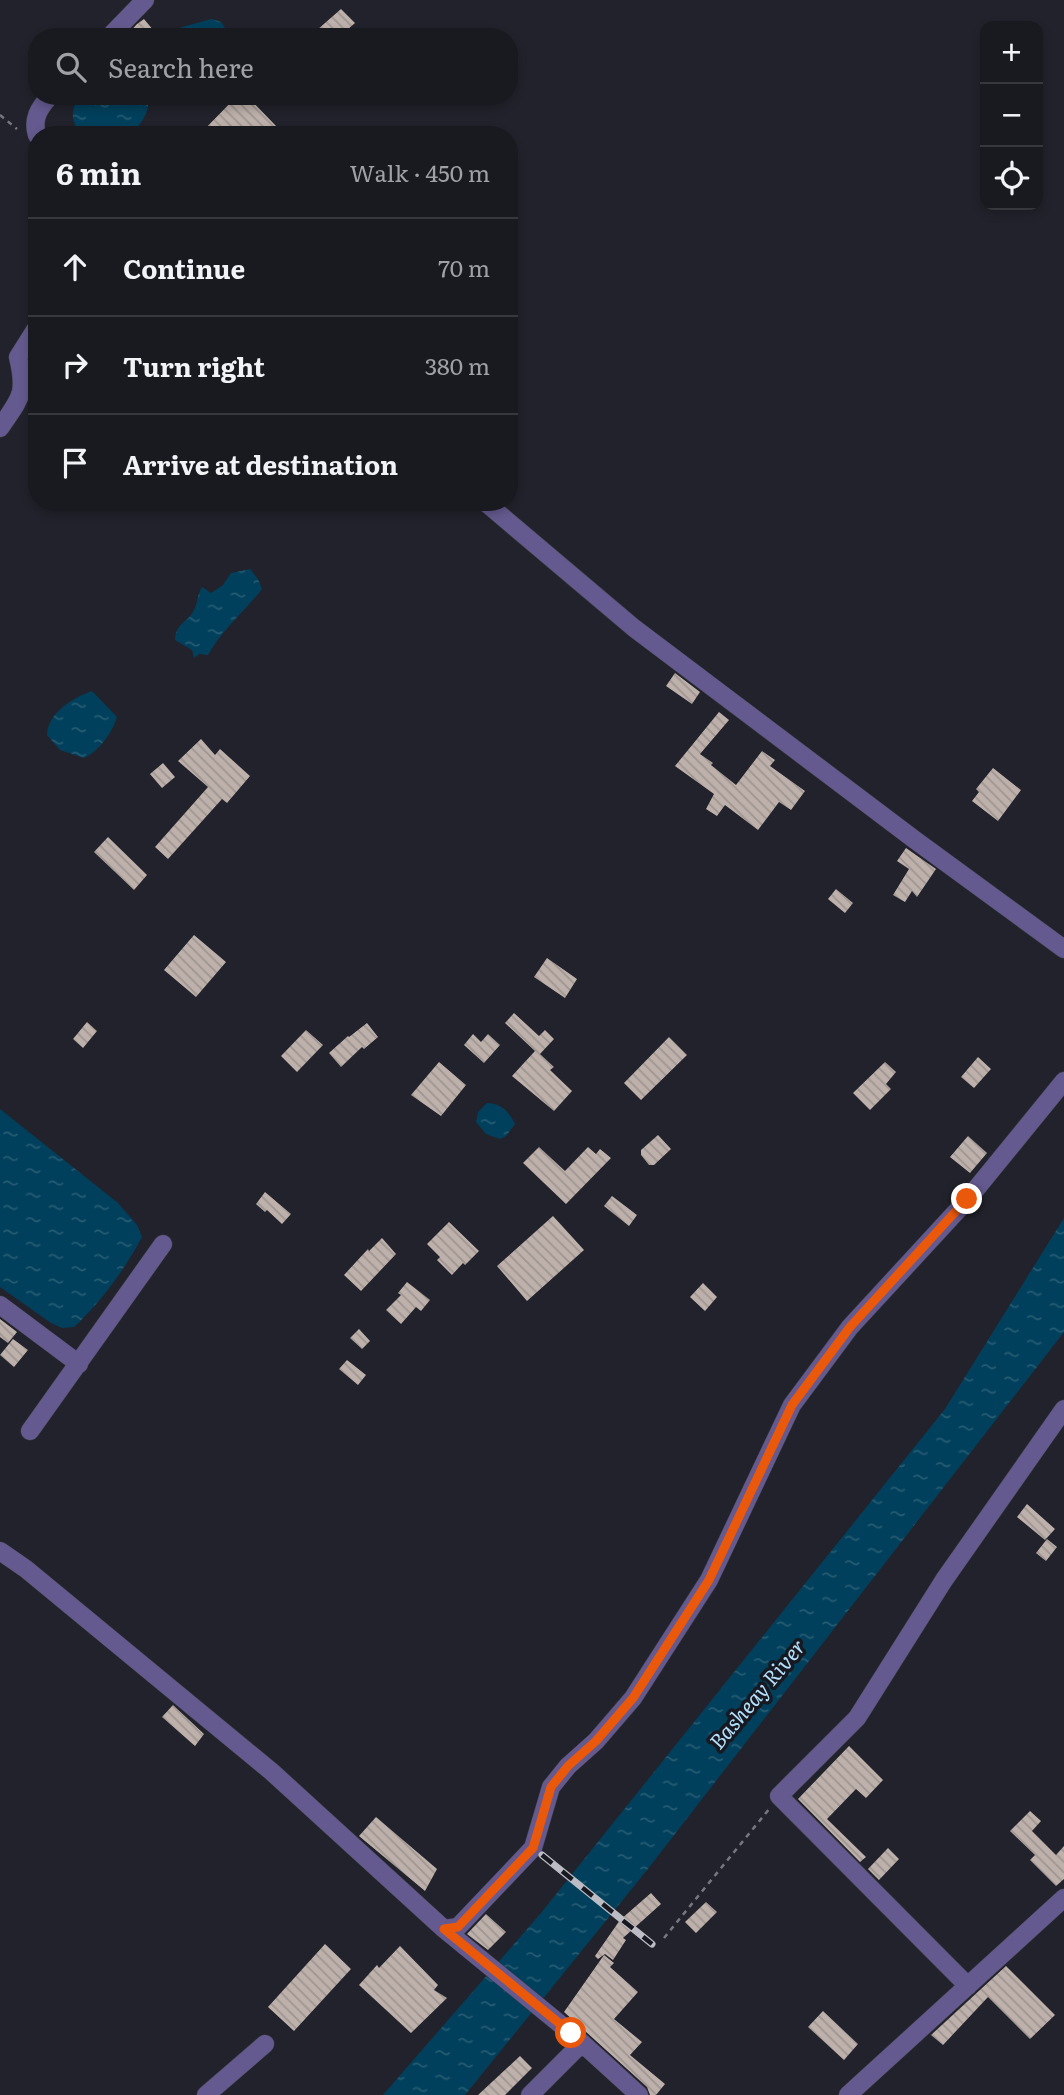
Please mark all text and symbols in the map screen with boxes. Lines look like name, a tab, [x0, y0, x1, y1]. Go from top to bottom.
map controls	[980, 21, 1043, 210]
button: +	[980, 21, 1043, 84]
search box	[28, 28, 518, 105]
text: Search here	[108, 47, 254, 86]
icon: search	[52, 48, 90, 86]
button: −	[980, 84, 1043, 147]
button: locate	[980, 147, 1043, 210]
text: 6 min	[56, 150, 141, 194]
text: Walk · 450 m	[350, 155, 490, 189]
icon: ahead	[56, 248, 94, 286]
text: Continue	[123, 248, 245, 287]
text: 70 m	[438, 250, 490, 284]
icon: right	[56, 346, 94, 384]
text: Turn right	[123, 346, 265, 385]
text: 380 m	[425, 348, 490, 382]
icon: arrive	[56, 444, 94, 482]
text: Arrive at destination	[123, 444, 398, 483]
route end	[951, 1183, 982, 1214]
water label: Basheay River	[701, 1631, 812, 1755]
route start	[555, 2017, 586, 2048]

